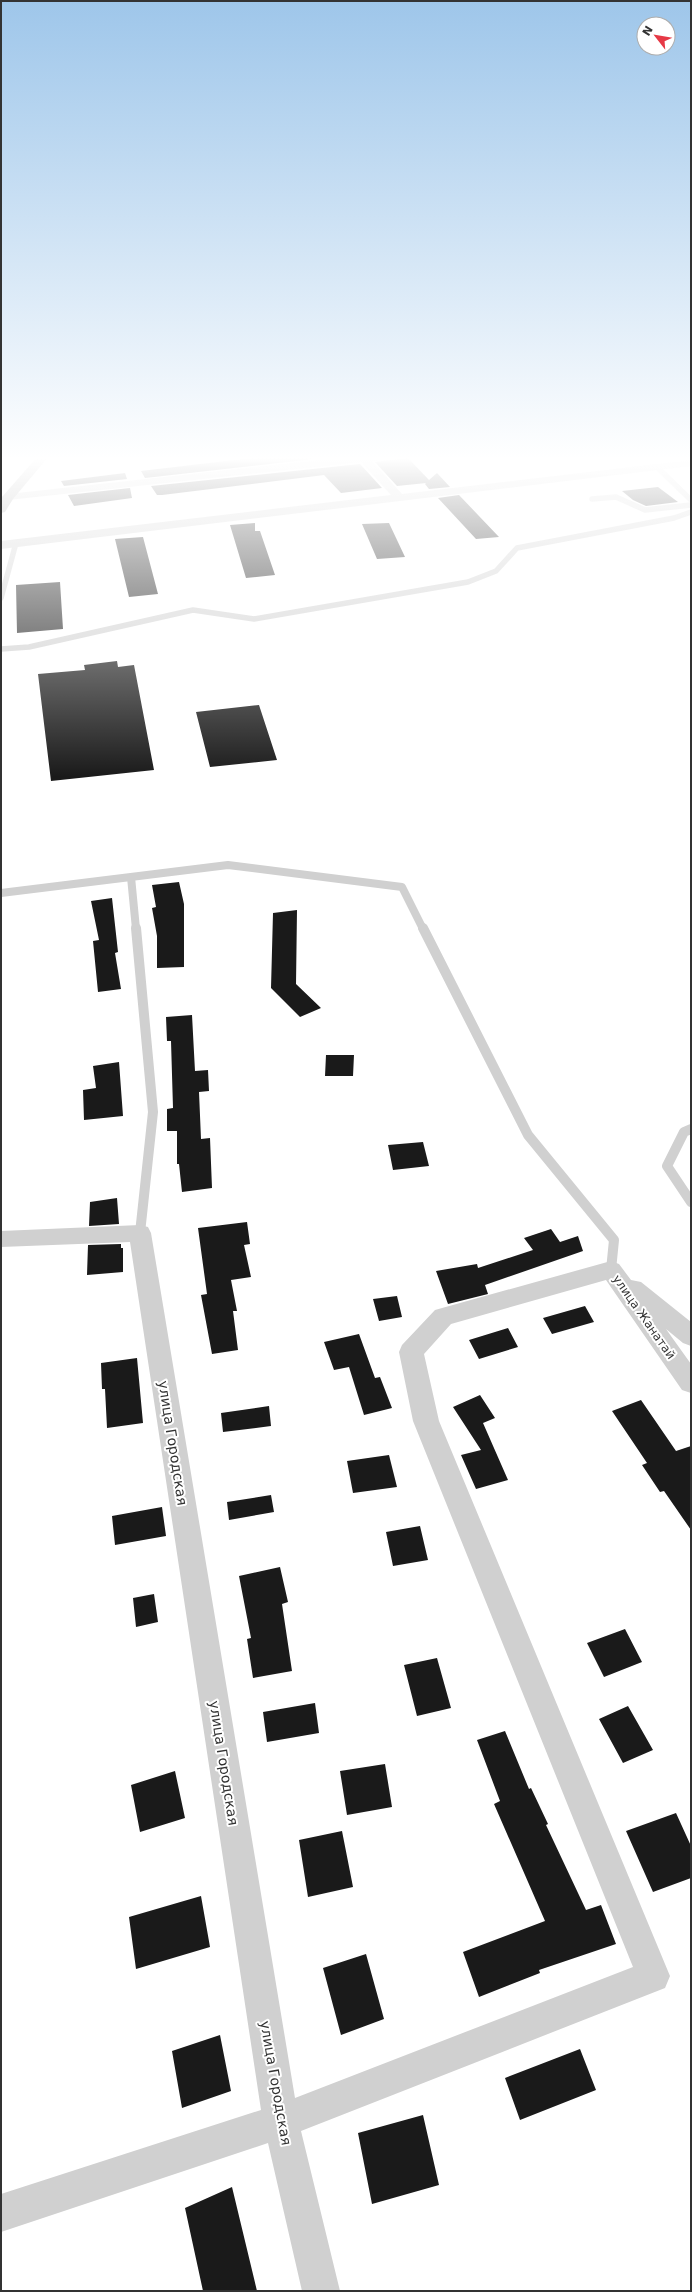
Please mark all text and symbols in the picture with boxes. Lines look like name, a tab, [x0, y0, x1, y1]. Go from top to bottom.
north arrow	[636, 16, 676, 56]
text: N	[640, 24, 656, 38]
street label: улица Жанатай	[610, 1272, 678, 1362]
street label: улица Городская	[155, 1379, 191, 1507]
street label: улица Городская	[206, 1699, 242, 1827]
street label: улица Городская	[257, 2019, 295, 2147]

